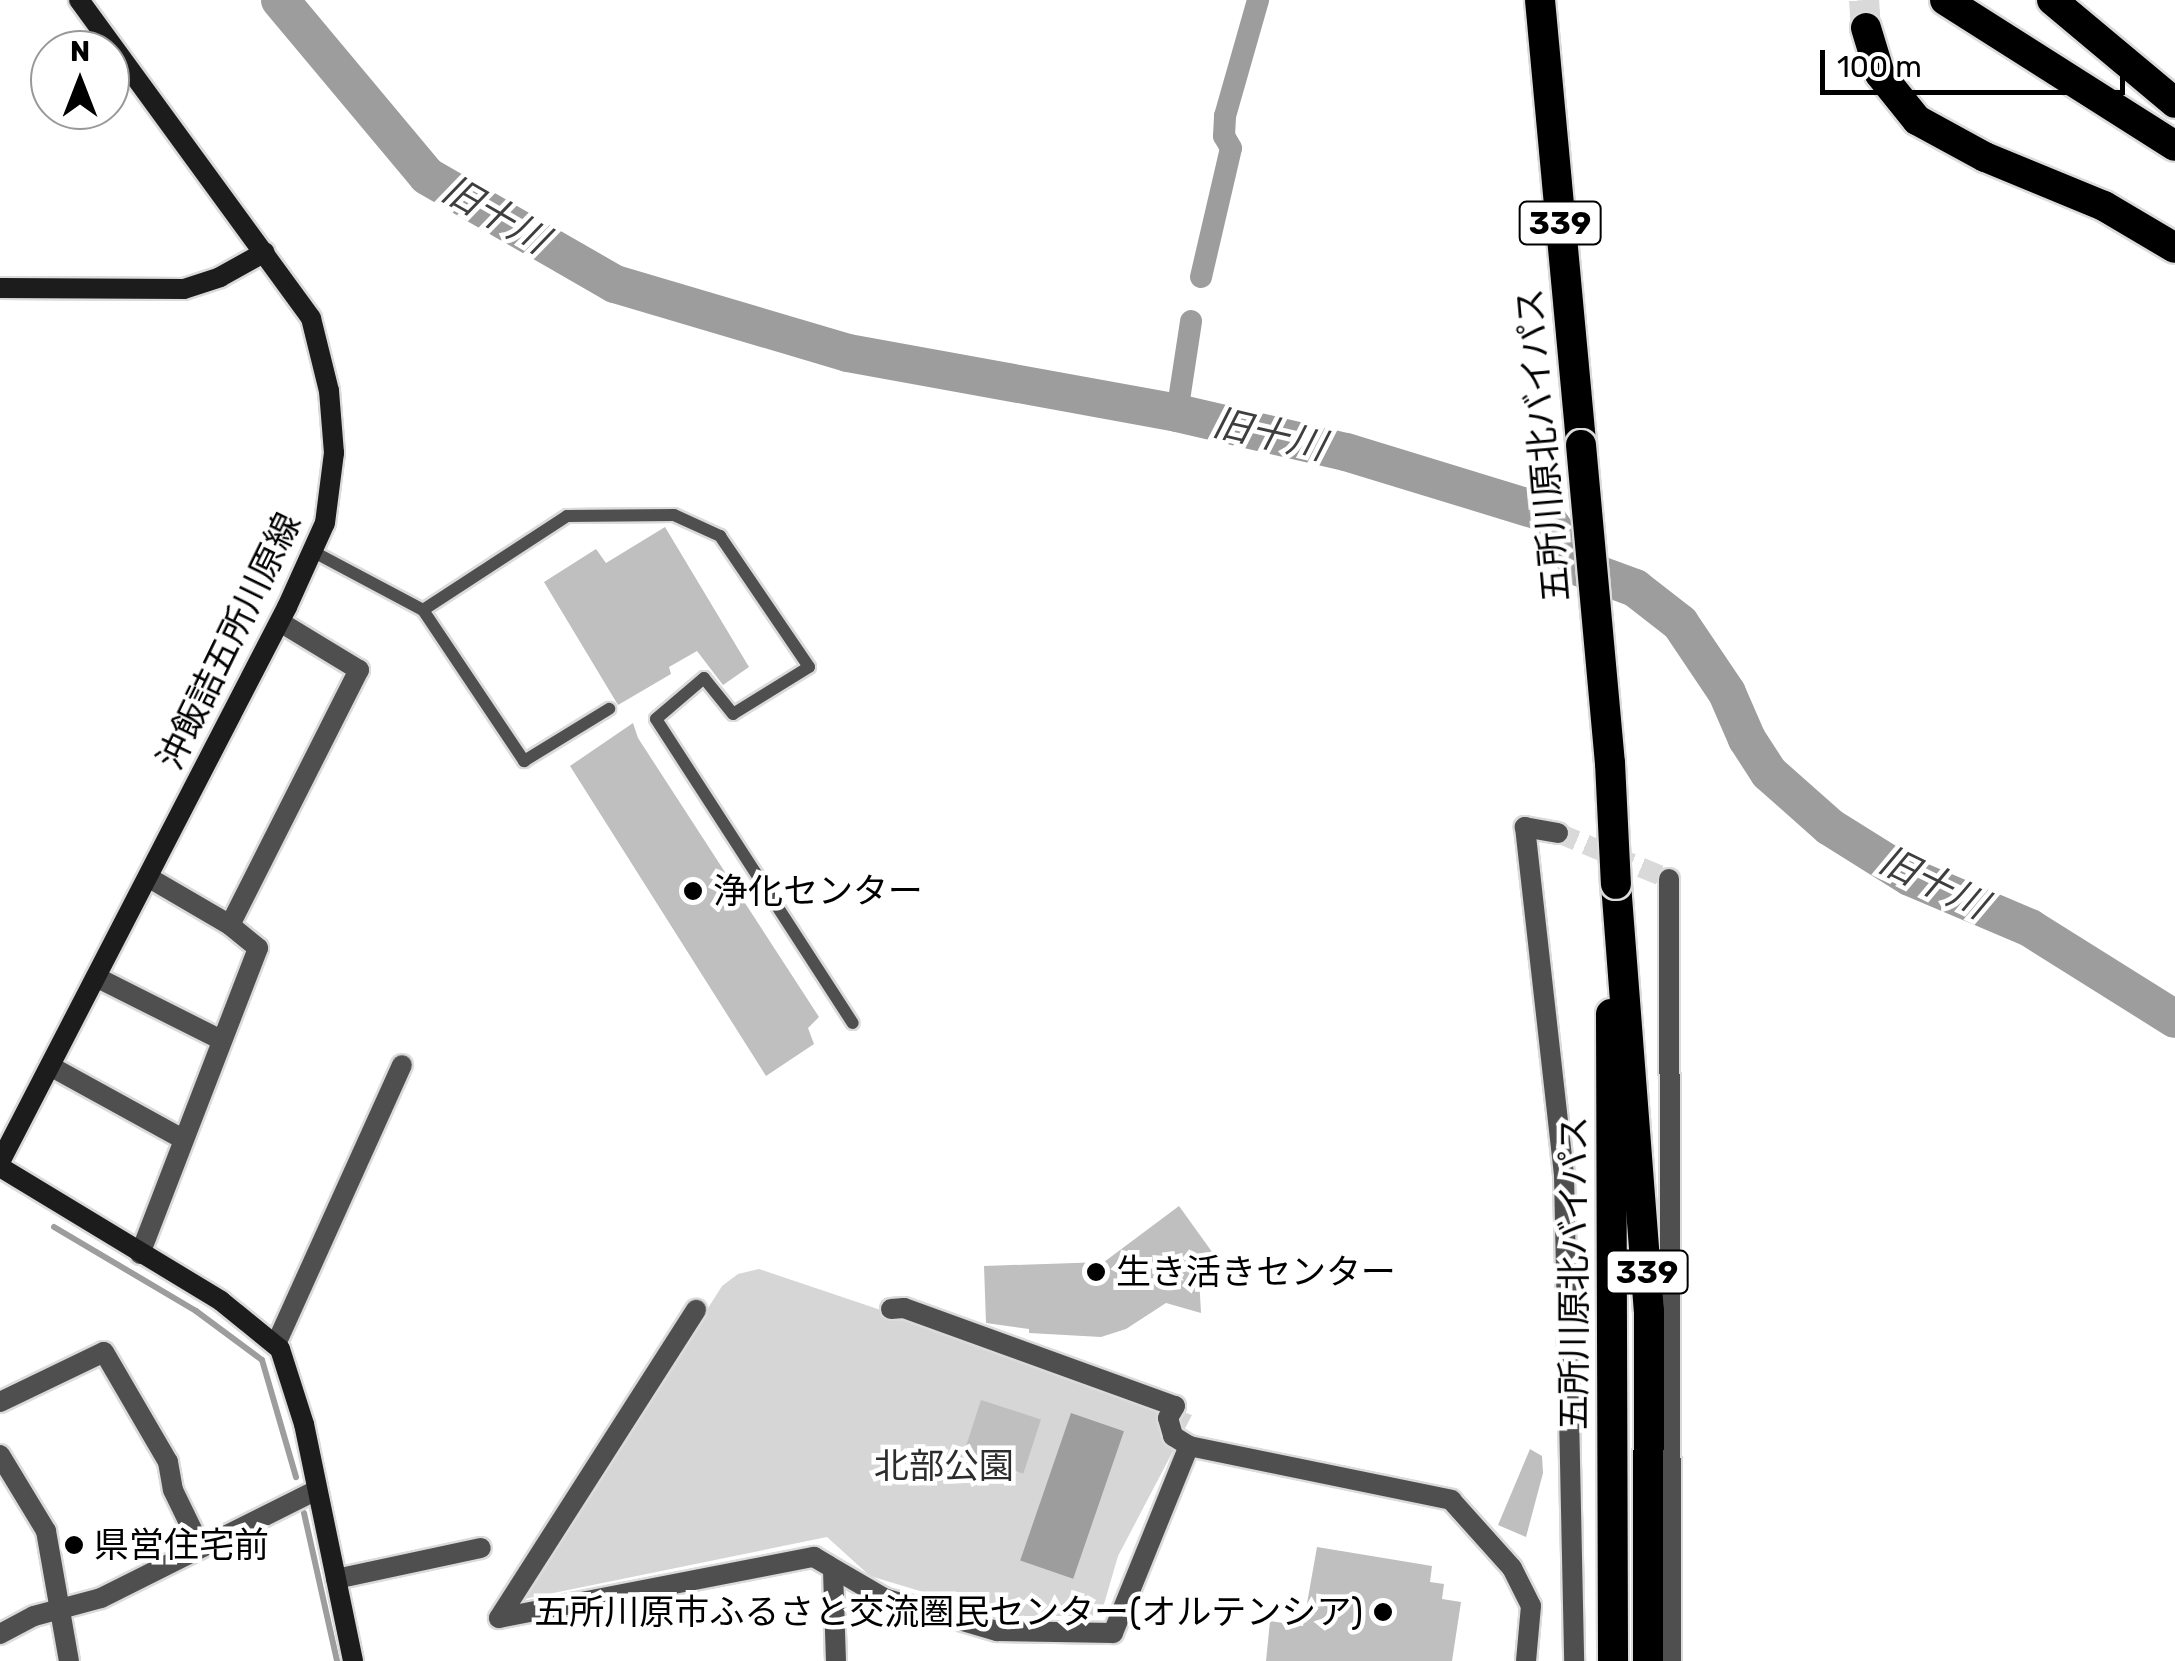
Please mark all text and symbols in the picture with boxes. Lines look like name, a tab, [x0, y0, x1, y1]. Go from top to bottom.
north arrow	[30, 30, 130, 130]
scale bar	[1825, 30, 2130, 92]
text: N	[70, 35, 90, 68]
text: 100 m	[1837, 49, 1922, 85]
water label: 旧十川	[434, 167, 556, 263]
road number: 339	[1518, 196, 1602, 250]
street label: 五所川原北バイパス	[1508, 286, 1578, 604]
water label: 旧十川	[1208, 400, 1330, 470]
street label: 沖飯詰五所川原線	[149, 506, 309, 776]
water label: 旧十川	[1872, 838, 1994, 928]
place label: 浄化センター	[713, 870, 923, 912]
marker: 浄化センター	[682, 880, 704, 902]
street label: 五所川原北バイパス	[1553, 1116, 1595, 1430]
road number: 339	[1604, 1245, 1690, 1299]
place label: 生き活きセンター	[1116, 1251, 1396, 1293]
marker: 生き活きセンター	[1085, 1261, 1107, 1283]
park label: 北部公園	[874, 1445, 1014, 1487]
place label: 県営住宅前	[94, 1524, 269, 1566]
marker: 県営住宅前	[63, 1534, 85, 1556]
place label: 五所川原市ふるさと交流圏民センター(オルテンシア)	[534, 1591, 1363, 1633]
marker: 五所川原市ふるさと交流圏民センター(オルテンシア)	[1372, 1601, 1394, 1623]

